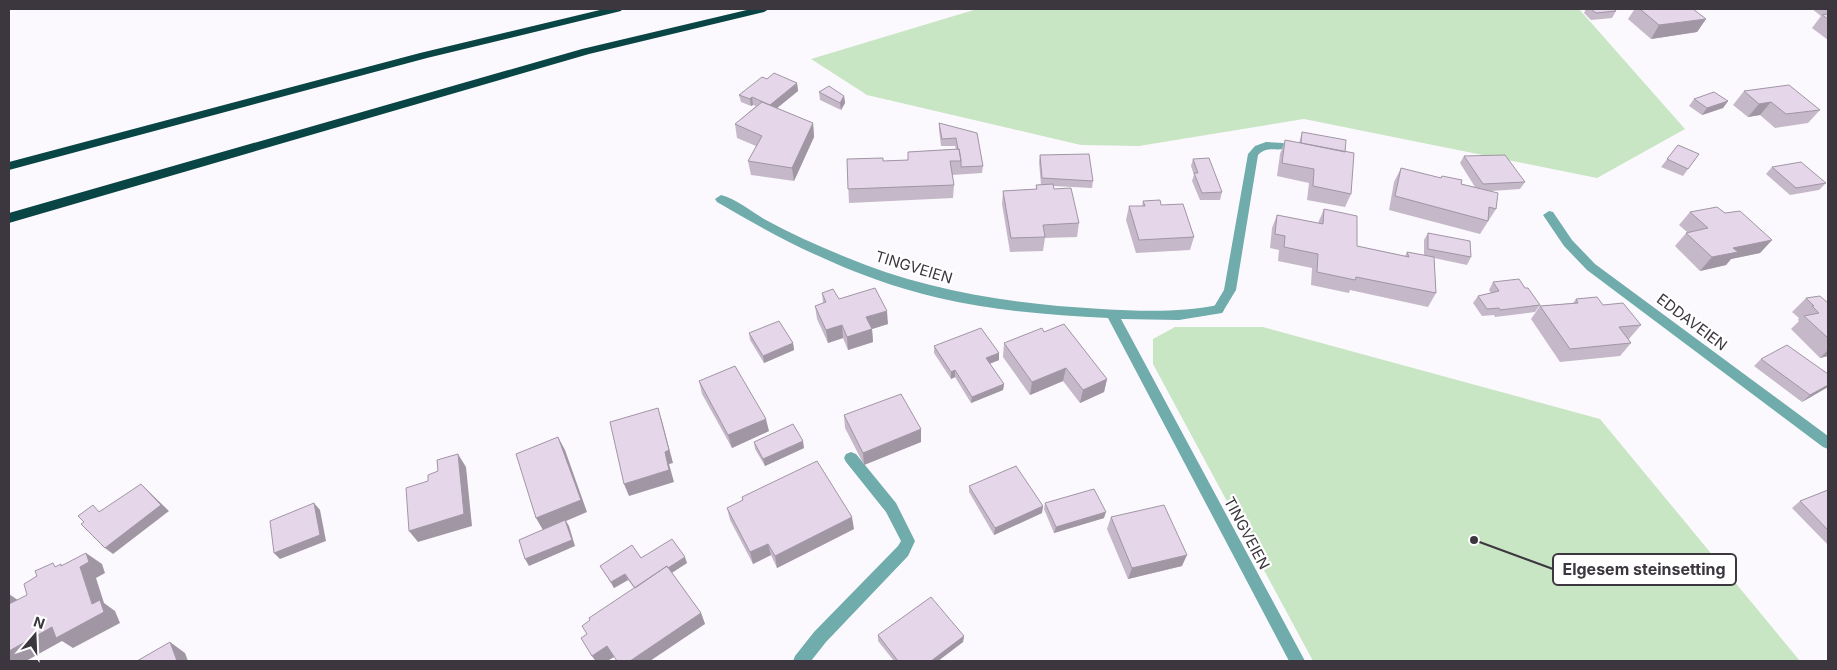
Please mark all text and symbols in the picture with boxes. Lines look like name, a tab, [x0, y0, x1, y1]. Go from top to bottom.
street label: TINGVEIEN	[873, 246, 955, 288]
street label: EDDAVEIEN	[1653, 289, 1731, 355]
street label: TINGVEIEN	[1220, 493, 1274, 573]
callout: Elgesem steinsetting	[1553, 554, 1736, 585]
text: Elgesem steinsetting	[1562, 559, 1726, 579]
north arrow	[10, 610, 60, 660]
text: N	[32, 612, 47, 632]

